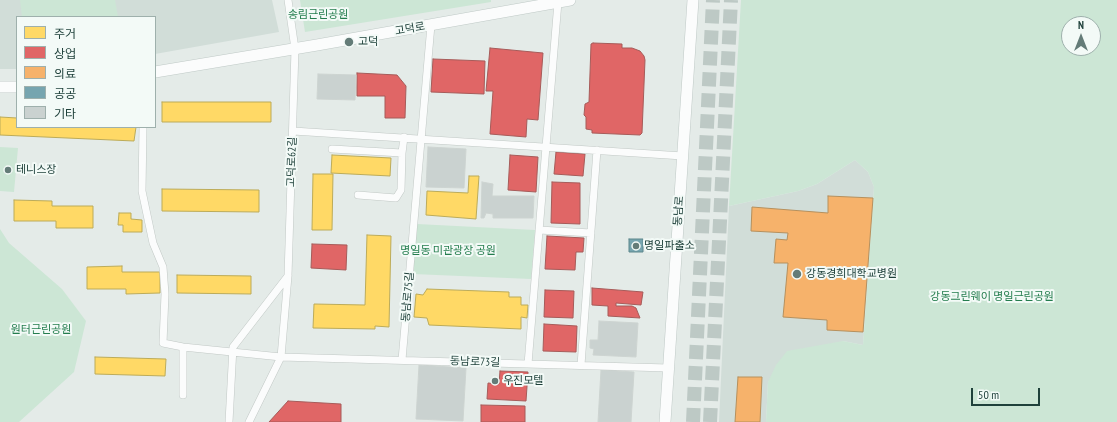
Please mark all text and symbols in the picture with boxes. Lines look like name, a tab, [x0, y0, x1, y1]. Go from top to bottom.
park label: 송림근린공원	[288, 8, 348, 22]
legend	[16, 16, 156, 128]
north arrow	[1061, 16, 1101, 56]
text: N	[1078, 18, 1084, 32]
street label: 고덕로	[394, 20, 426, 38]
text: 주거	[54, 26, 76, 41]
place label: 고덕	[358, 35, 378, 49]
marker: 고덕	[343, 36, 355, 48]
text: 상업	[54, 46, 76, 61]
text: 의료	[54, 66, 76, 81]
text: 공공	[54, 86, 76, 101]
text: 기타	[54, 106, 76, 121]
street label: 고덕로62길	[285, 137, 299, 187]
place label: 테니스장	[16, 163, 56, 177]
marker: 테니스장	[3, 165, 13, 175]
street label: 동남로	[671, 195, 687, 227]
place label: 명일파출소	[644, 239, 695, 253]
marker: 명일파출소	[631, 241, 641, 251]
park label: 명일동 미관광장 공원	[400, 244, 496, 258]
place label: 강동경희대학교병원	[806, 267, 897, 281]
marker: 강동경희대학교병원	[791, 268, 803, 280]
street label: 동남로75길	[399, 271, 417, 323]
park label: 강동그린웨이 명일근린공원	[930, 290, 1054, 304]
park label: 원터근린공원	[11, 323, 71, 337]
street label: 동남로73길	[450, 355, 500, 369]
place label: 우진모텔	[503, 374, 543, 388]
marker: 우진모텔	[490, 376, 500, 386]
scale bar	[973, 380, 1042, 406]
text: 50 m	[978, 387, 999, 402]

